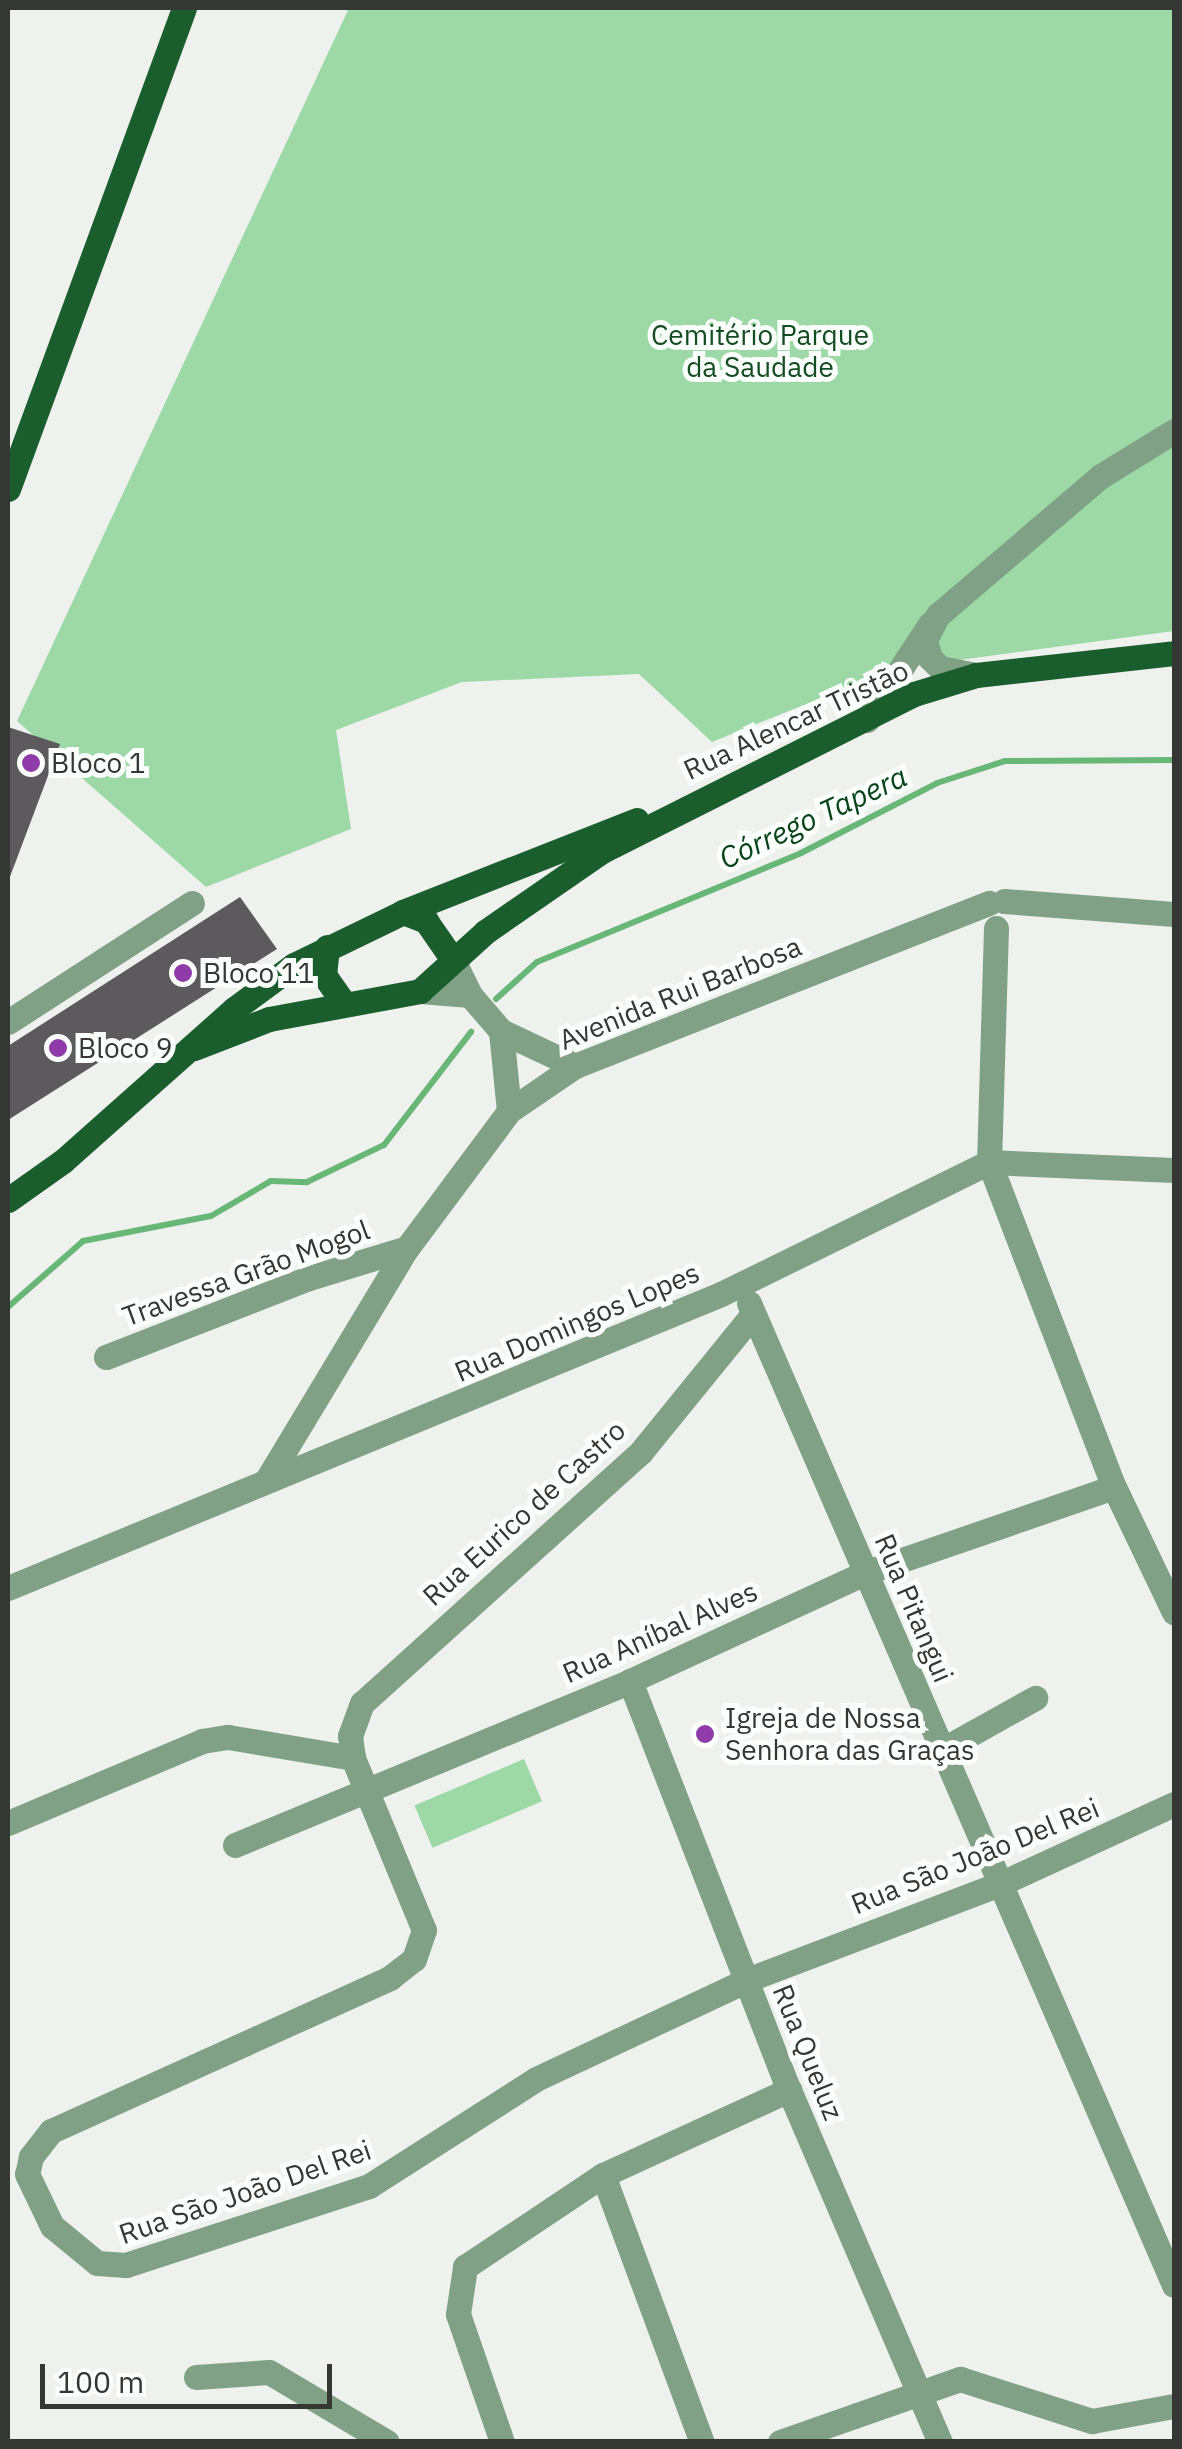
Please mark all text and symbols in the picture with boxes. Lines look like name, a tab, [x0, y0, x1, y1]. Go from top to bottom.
park label: Cemitério Parque da Saudade	[651, 318, 869, 384]
street label: Rua Alencar Tristão	[678, 653, 914, 787]
place label: Bloco 1	[51, 746, 146, 780]
marker: Bloco 1	[20, 752, 42, 774]
water label: Córrego Tapera	[713, 758, 913, 876]
street label: Avenida Rui Barbosa	[554, 929, 806, 1057]
place label: Bloco 11	[203, 956, 314, 990]
marker: Bloco 11	[172, 962, 194, 984]
place label: Bloco 9	[78, 1031, 173, 1065]
marker: Bloco 9	[47, 1037, 69, 1059]
street label: Travessa Grão Mogol	[118, 1213, 374, 1333]
street label: Rua Domingos Lopes	[450, 1255, 704, 1389]
street label: Rua Eurico de Castro	[416, 1413, 632, 1613]
street label: Rua Pitangui	[868, 1529, 960, 1687]
street label: Rua Aníbal Alves	[557, 1574, 763, 1690]
place label: Igreja de Nossa Senhora das Graças	[725, 1701, 975, 1767]
marker: Igreja de Nossa Senhora das Graças	[694, 1723, 716, 1745]
street label: Rua São João Del Rei	[846, 1791, 1104, 1921]
street label: Rua Queluz	[766, 1979, 850, 2125]
street label: Rua São João Del Rei	[115, 2133, 375, 2251]
scale bar	[45, 2344, 338, 2406]
text: 100 m	[57, 2362, 144, 2401]

